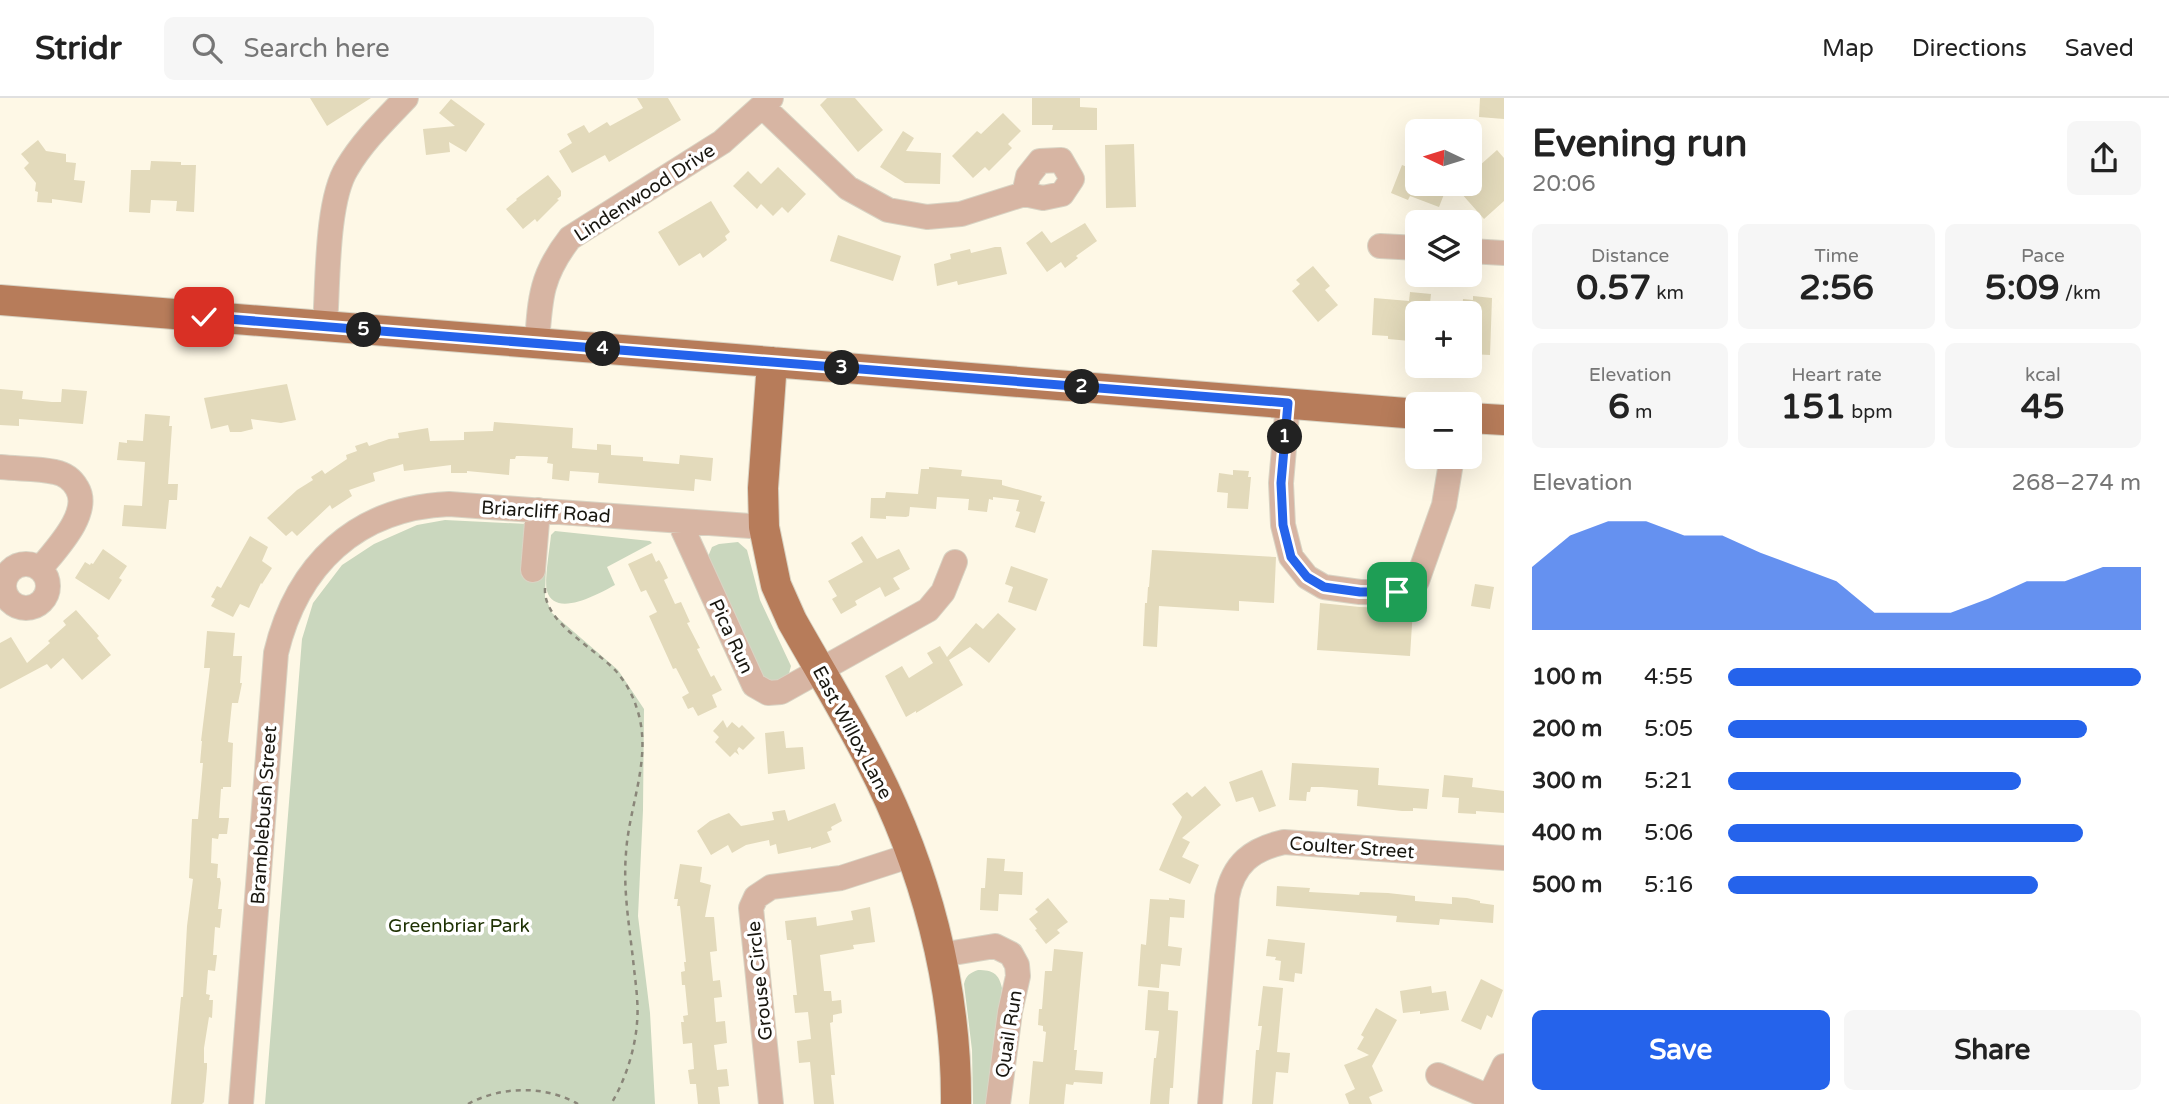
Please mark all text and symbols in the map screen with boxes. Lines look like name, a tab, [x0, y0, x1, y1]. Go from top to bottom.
search box	[164, 17, 654, 80]
text: Stridr	[35, 29, 122, 68]
icon: search	[188, 29, 226, 67]
text: Search here	[244, 33, 390, 64]
text: Map	[1822, 34, 1874, 63]
text: Directions	[1912, 34, 2027, 63]
text: Saved	[2065, 34, 2134, 63]
north arrow	[1405, 119, 1482, 196]
map controls	[1405, 119, 1482, 469]
text: Evening run	[1532, 121, 1747, 167]
button: share	[2067, 121, 2141, 195]
street label: Lindenwood Drive	[570, 139, 719, 246]
text: 20:06	[1532, 170, 1596, 198]
button: layers	[1405, 210, 1482, 287]
text: Distance	[1591, 245, 1669, 267]
text: Time	[1814, 245, 1859, 267]
text: Pace	[2021, 245, 2065, 267]
text: 0.57	[1576, 267, 1651, 309]
text: 2:56	[1799, 267, 1874, 309]
text: 5:09	[1985, 267, 2060, 309]
text: km	[1651, 282, 1684, 304]
text: /km	[2060, 282, 2101, 304]
pin	[174, 287, 234, 347]
icon: check	[185, 298, 223, 336]
button: +	[1405, 301, 1482, 378]
pin: 5	[346, 313, 382, 348]
text: 5	[358, 318, 369, 340]
pin: 4	[586, 331, 620, 366]
text: 4	[597, 337, 608, 359]
pin: 3	[824, 350, 860, 386]
text: 3	[836, 356, 847, 378]
text: Elevation	[1589, 364, 1672, 386]
text: Heart rate	[1791, 364, 1882, 386]
text: kcal	[2025, 364, 2061, 386]
pin: 2	[1064, 370, 1100, 404]
text: 2	[1076, 375, 1087, 397]
text: 6	[1608, 386, 1630, 428]
text: 151	[1780, 386, 1846, 428]
text: 45	[2021, 386, 2065, 428]
button: −	[1405, 392, 1482, 469]
text: m	[1630, 401, 1652, 423]
text: bpm	[1846, 401, 1893, 423]
pin: 1	[1268, 420, 1302, 454]
text: 1	[1279, 425, 1290, 447]
text: Elevation	[1532, 469, 1633, 497]
text: 268–274 m	[2012, 469, 2141, 497]
street label: Briarcliff Road	[480, 497, 611, 527]
pin	[1367, 562, 1427, 622]
icon: arrive	[1378, 573, 1416, 611]
street label: Pica Run	[704, 596, 758, 677]
street label: East Willox Lane	[808, 662, 896, 803]
text: 100 m	[1532, 663, 1602, 691]
text: 4:55	[1644, 663, 1693, 691]
text: 200 m	[1532, 715, 1602, 743]
text: 5:05	[1644, 715, 1693, 743]
street label: Bramblebush Street	[247, 725, 281, 905]
text: 300 m	[1532, 767, 1602, 795]
text: 5:21	[1644, 767, 1693, 795]
text: 400 m	[1532, 819, 1602, 847]
text: 5:06	[1644, 819, 1693, 847]
street label: Coulter Street	[1289, 833, 1415, 863]
text: 500 m	[1532, 871, 1602, 899]
text: 5:16	[1644, 871, 1693, 899]
park label: Greenbriar Park	[388, 915, 530, 937]
street label: Grouse Circle	[743, 920, 777, 1042]
street label: Quail Run	[991, 989, 1027, 1080]
button: Save	[1532, 1010, 1830, 1090]
button: Share	[1844, 1010, 2141, 1090]

